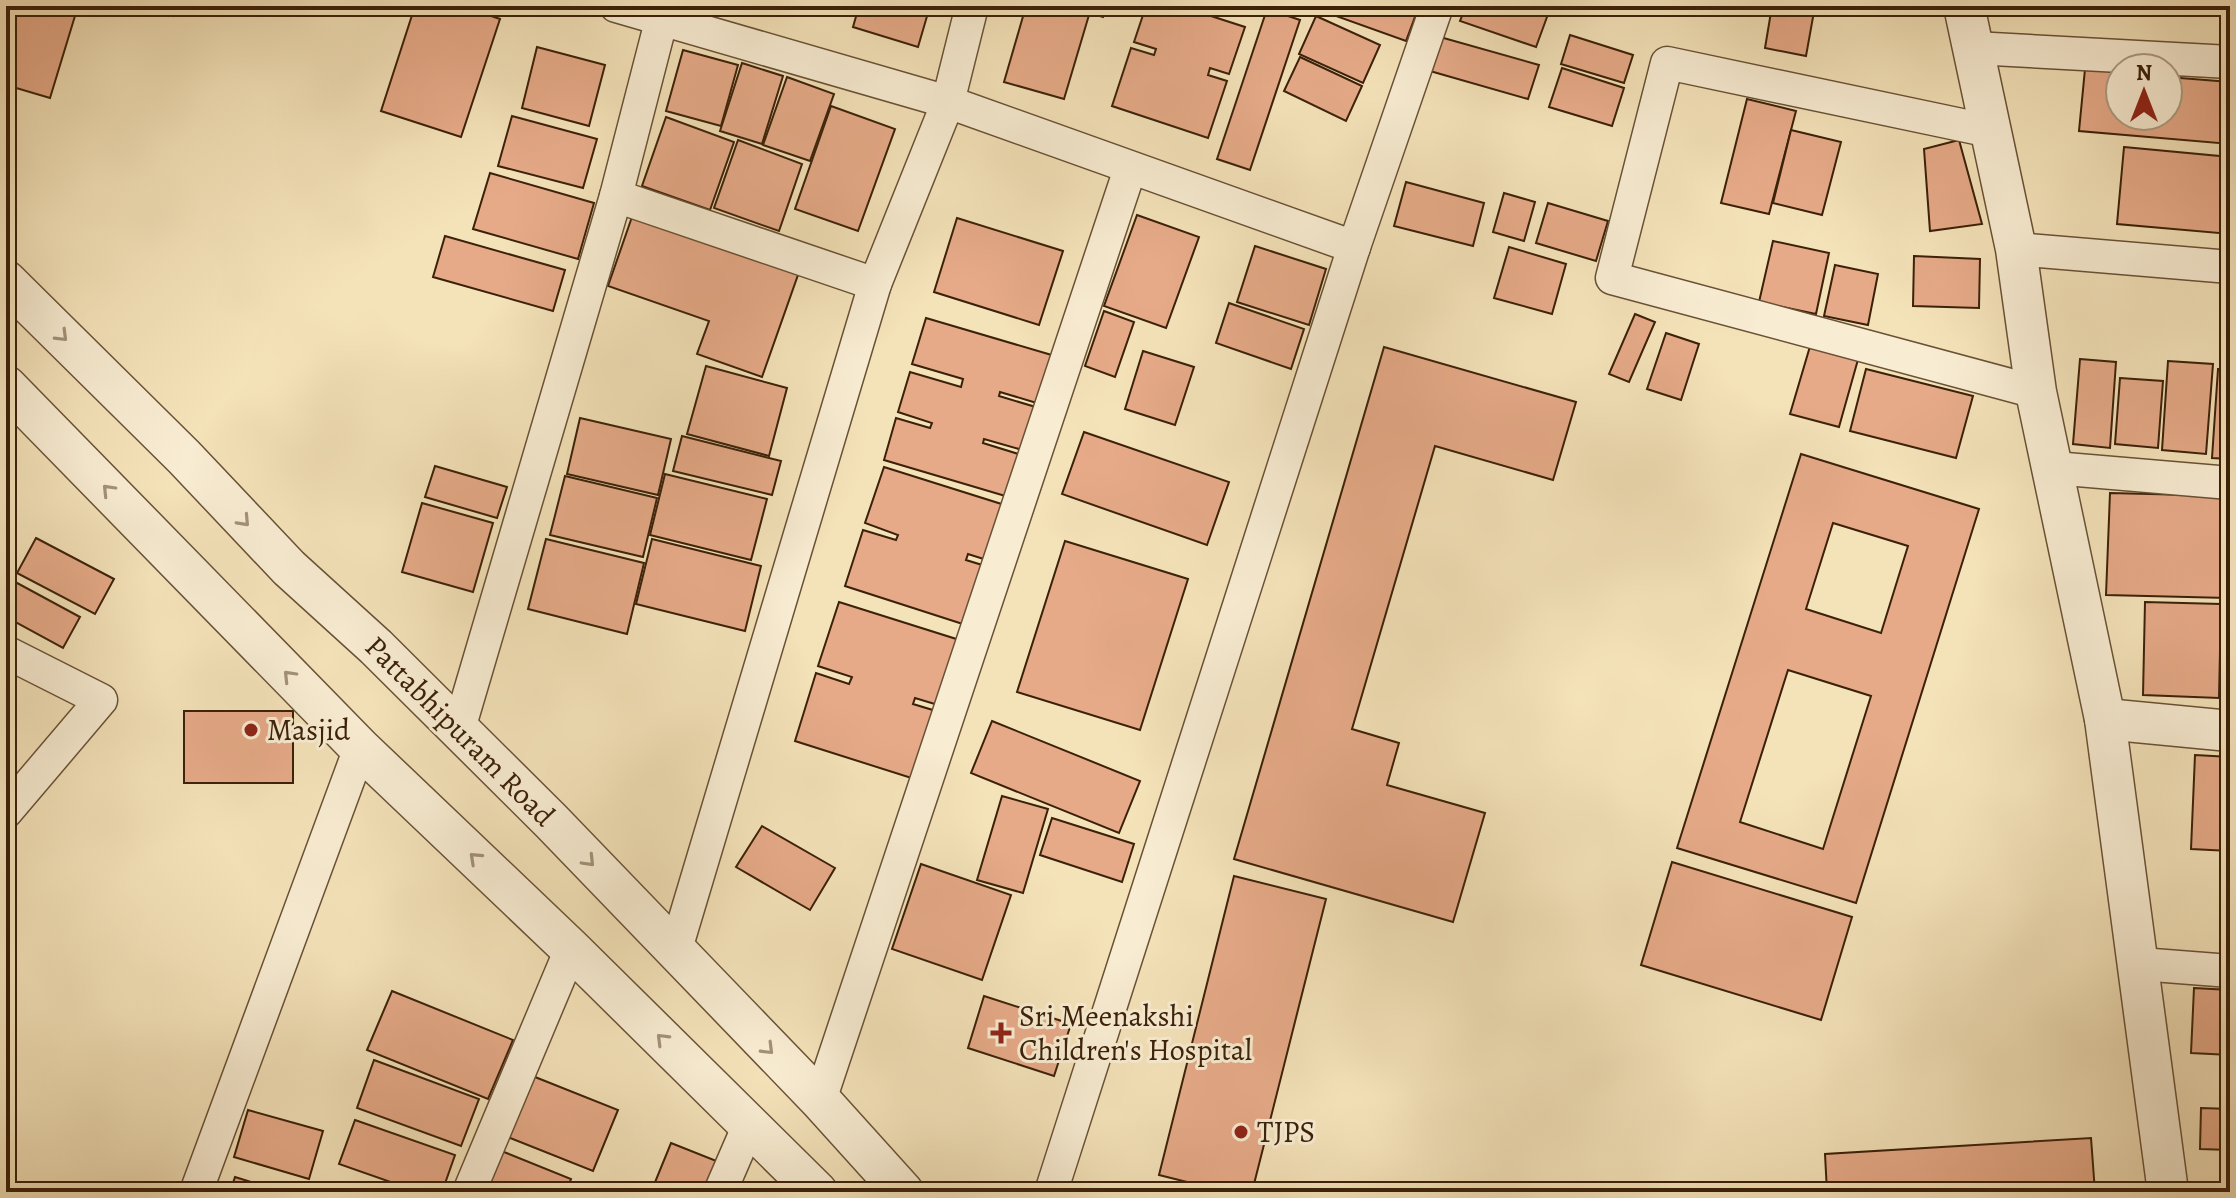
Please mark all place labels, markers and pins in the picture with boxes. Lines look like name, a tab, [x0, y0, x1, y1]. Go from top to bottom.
place label: Masjid	[267, 710, 351, 750]
marker: Masjid	[242, 721, 260, 739]
place label: Sri Meenakshi Children's Hospital	[1019, 996, 1252, 1070]
marker: Sri Meenakshi Children's Hospital	[990, 1022, 1012, 1044]
place label: TJPS	[1257, 1112, 1315, 1152]
marker: TJPS	[1232, 1123, 1250, 1141]

